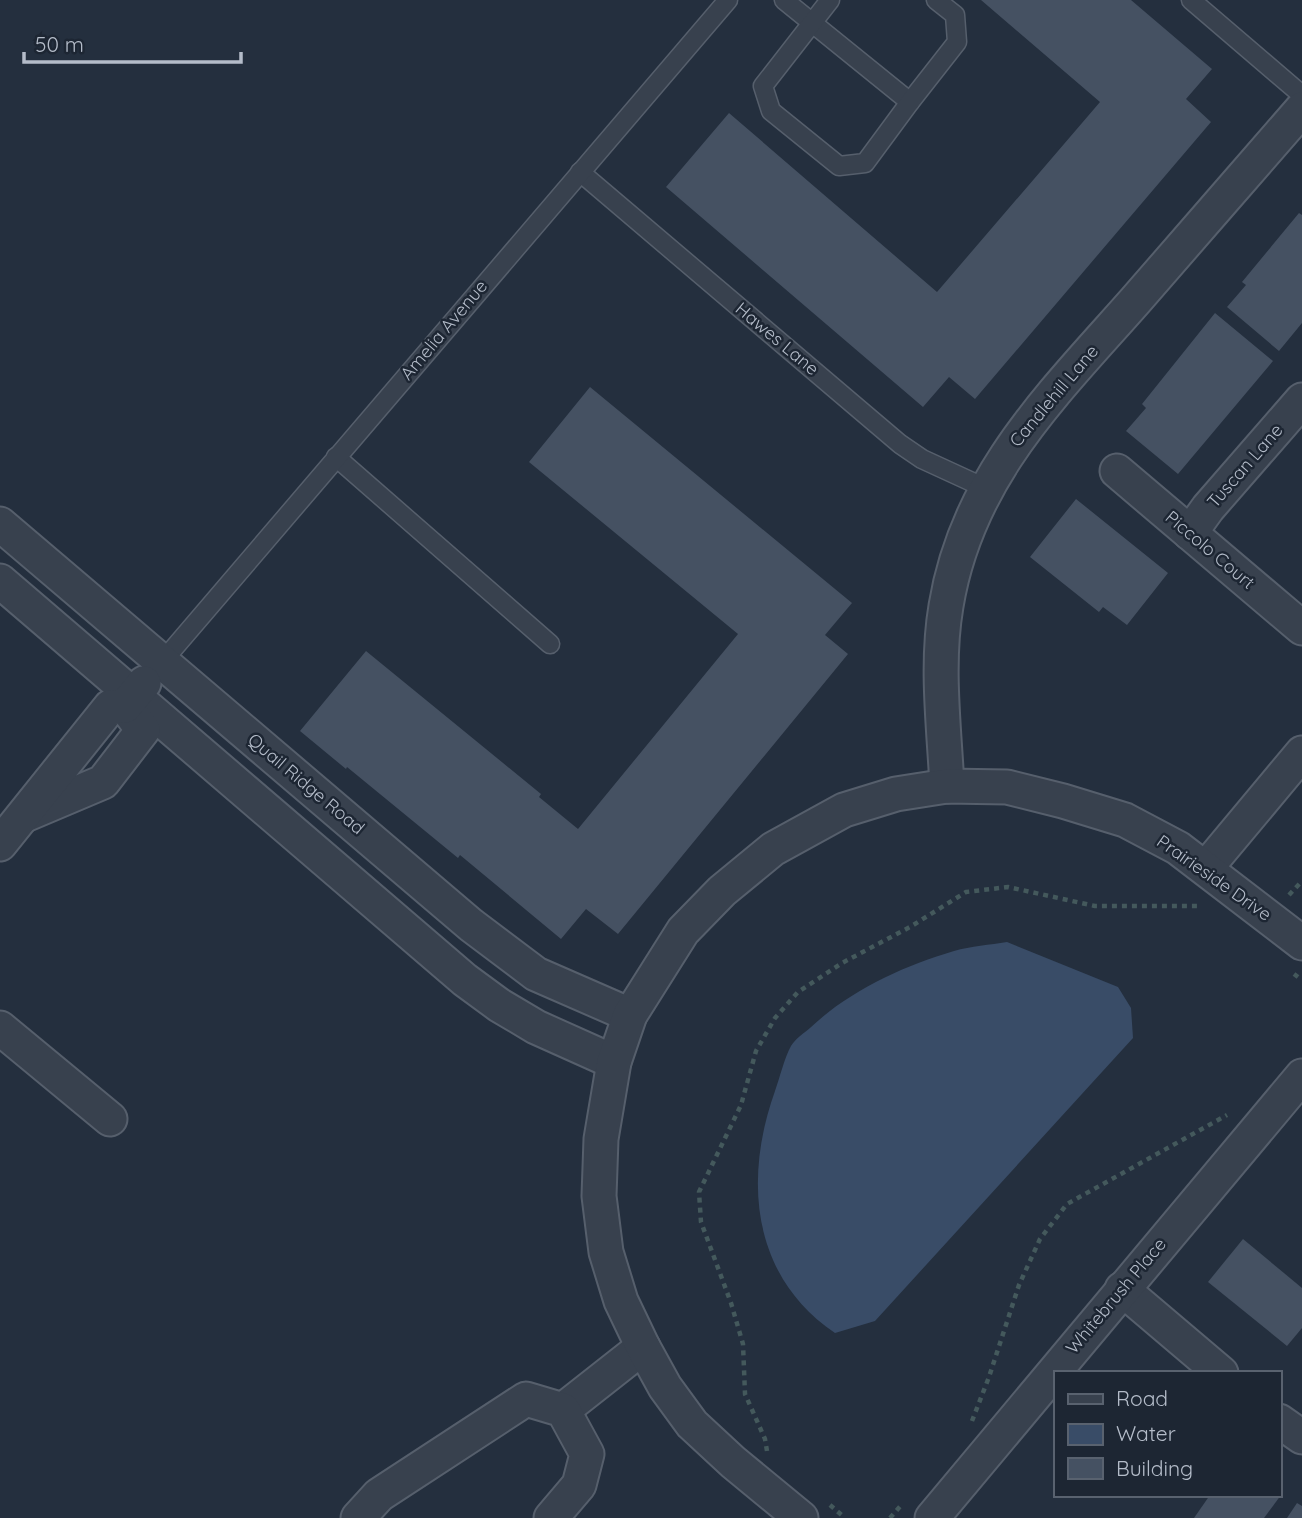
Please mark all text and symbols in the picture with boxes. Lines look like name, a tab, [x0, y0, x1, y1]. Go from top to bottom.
scale bar	[24, 21, 242, 65]
text: 50 m	[35, 31, 84, 57]
street label: Amelia Avenue	[395, 275, 492, 384]
street label: Hawes Lane	[731, 297, 824, 380]
street label: Candlehill Lane	[1004, 340, 1103, 451]
street label: Tuscan Lane	[1202, 419, 1287, 512]
street label: Piccolo Court	[1161, 506, 1260, 594]
street label: Quail Ridge Road	[243, 728, 369, 839]
street label: Prairieside Drive	[1152, 830, 1276, 926]
street label: Whitebrush Place	[1060, 1233, 1171, 1358]
legend	[1054, 1371, 1281, 1497]
text: Road	[1116, 1385, 1168, 1411]
text: Water	[1116, 1420, 1176, 1446]
text: Building	[1116, 1455, 1193, 1481]

